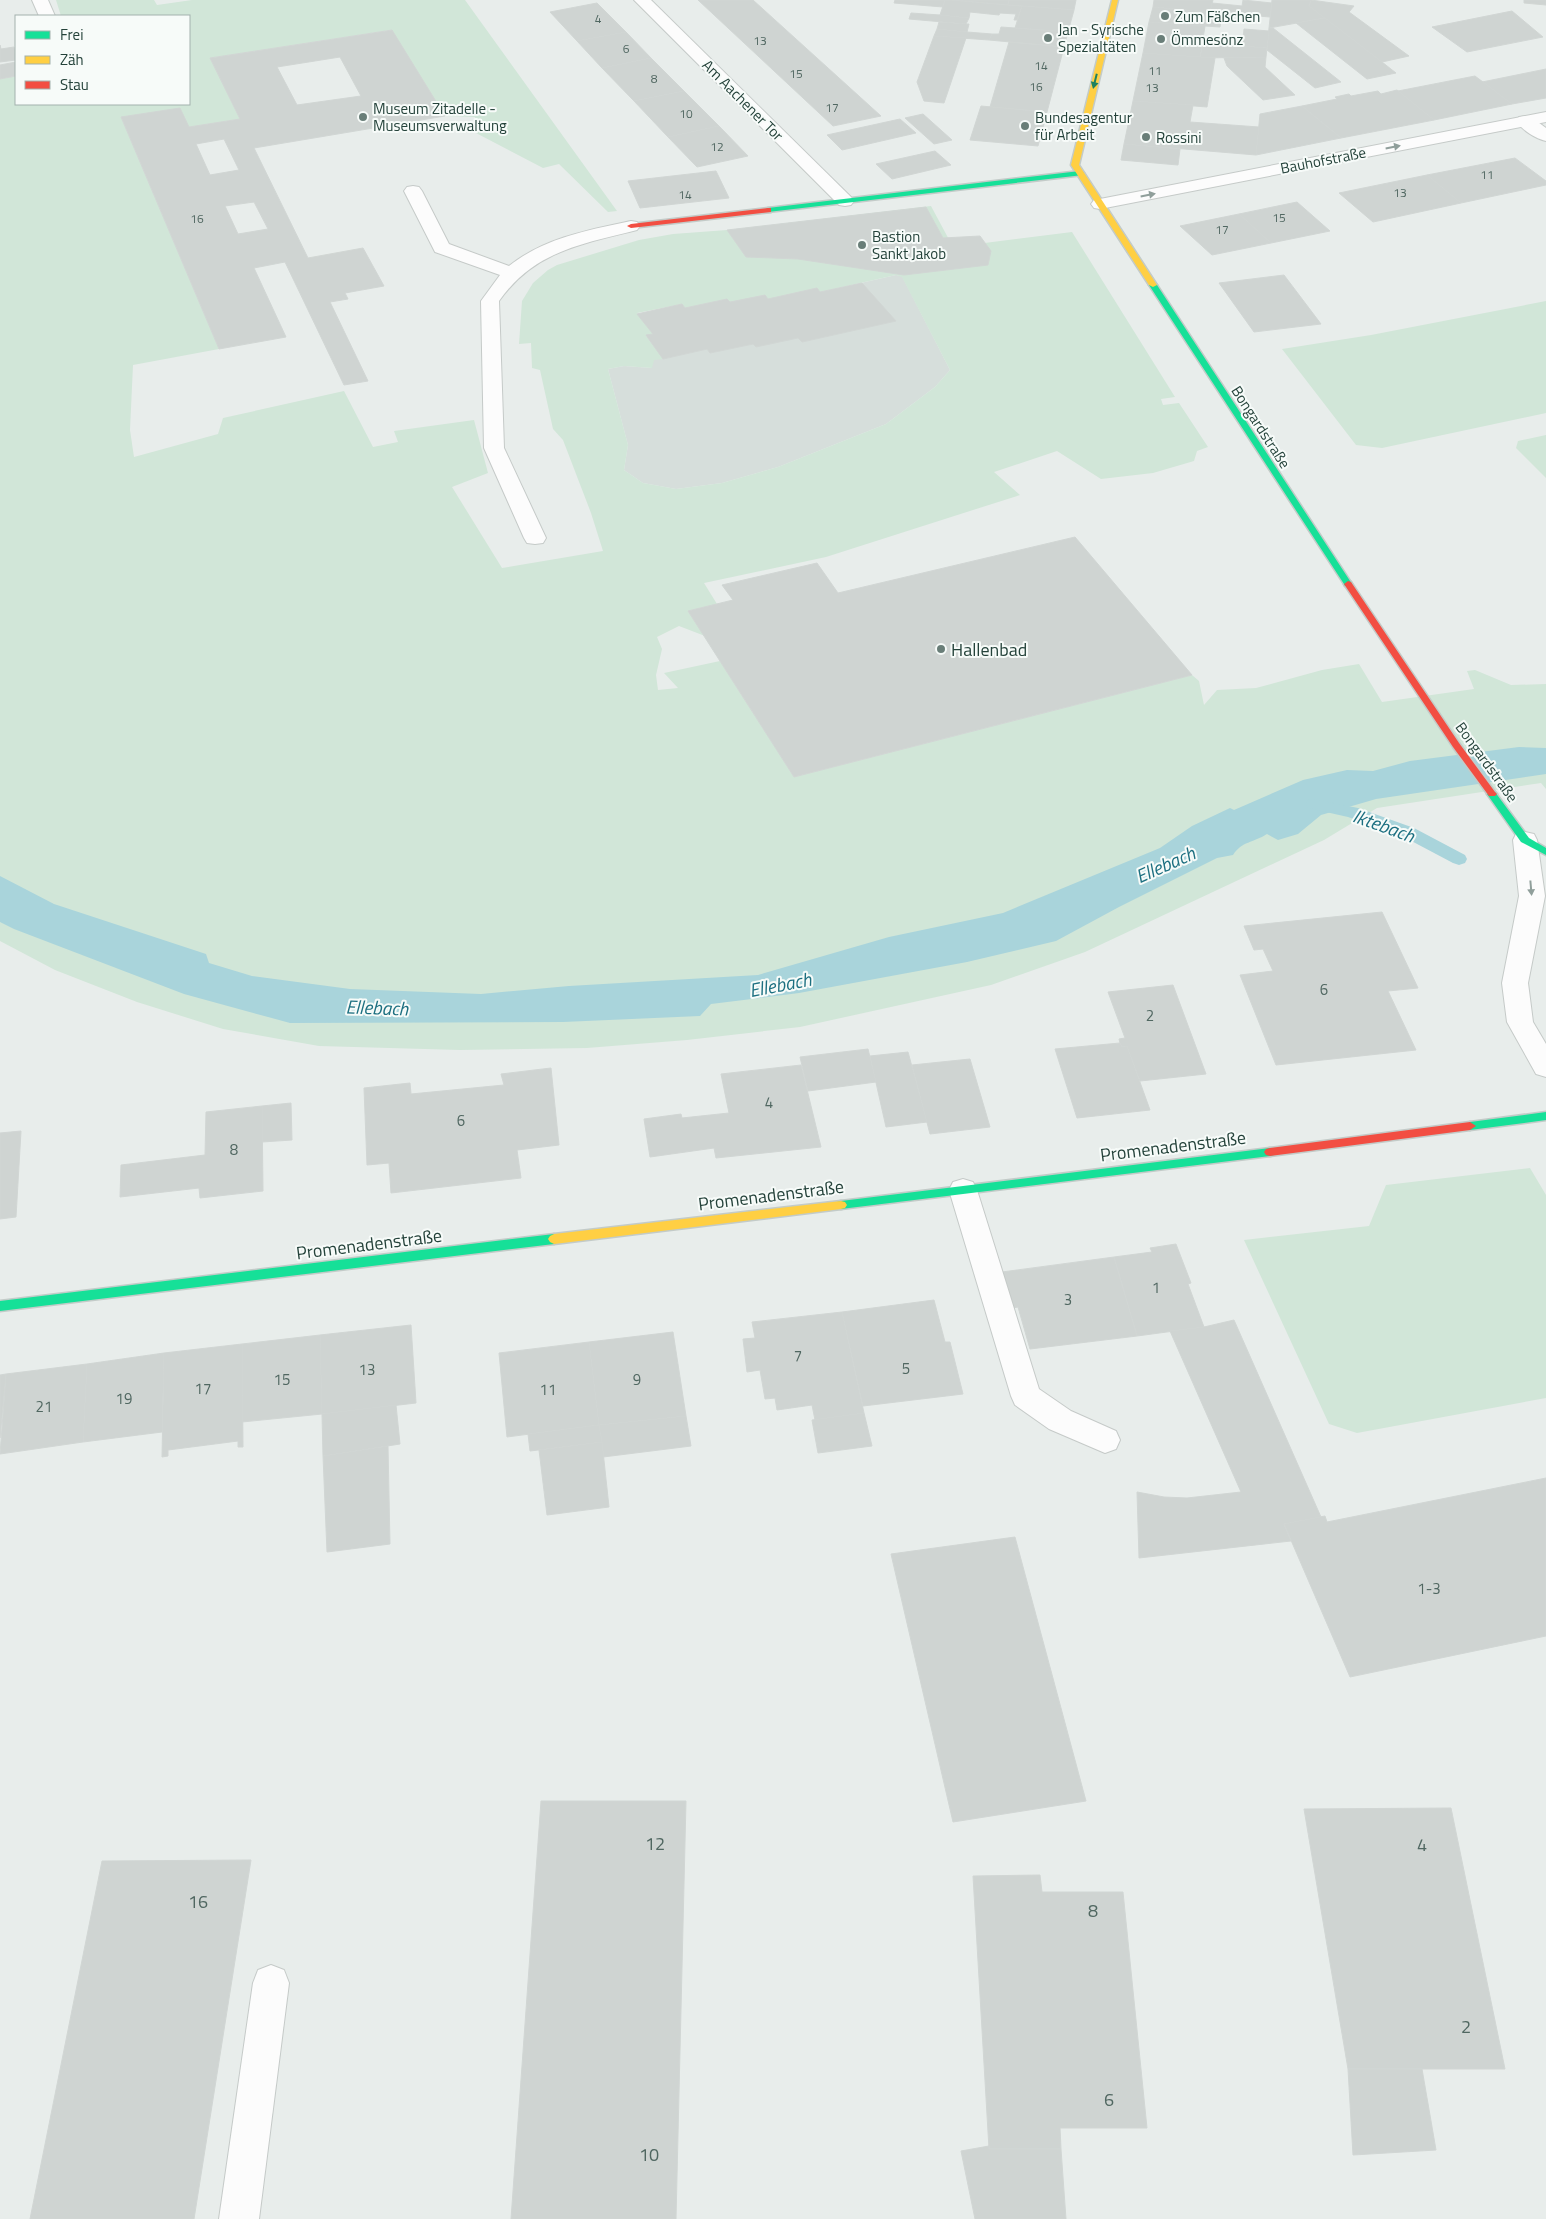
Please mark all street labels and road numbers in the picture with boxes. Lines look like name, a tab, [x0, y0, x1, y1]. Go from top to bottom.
street label: Am Aachener Tor	[697, 54, 789, 146]
street label: Bauhofstraße	[1278, 140, 1368, 180]
street label: Bongardstraße	[1226, 381, 1296, 473]
street label: Bongardstraße	[1450, 717, 1524, 807]
street label: Promenadenstraße	[1099, 1124, 1247, 1168]
street label: Promenadenstraße	[697, 1173, 845, 1217]
street label: Promenadenstraße	[295, 1222, 443, 1266]

